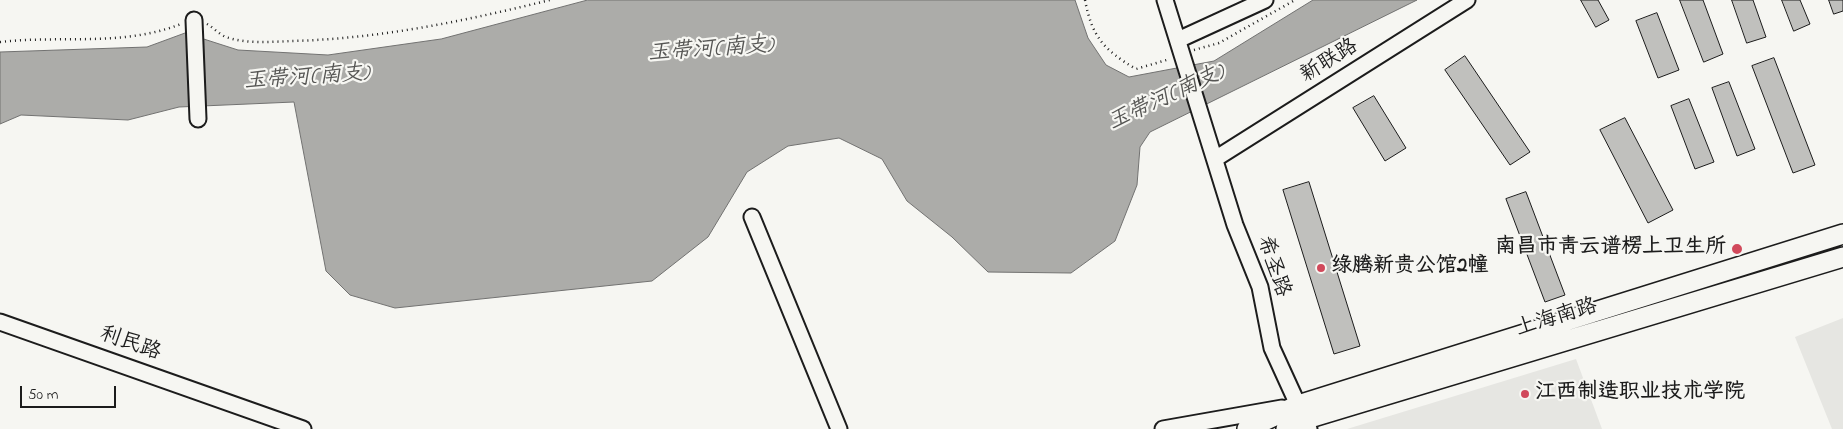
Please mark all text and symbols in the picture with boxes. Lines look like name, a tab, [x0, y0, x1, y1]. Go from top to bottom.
water label: 玉带河(南支)	[647, 33, 775, 69]
street label: 新联路	[1297, 35, 1363, 89]
water label: 玉带河(南支)	[1104, 60, 1230, 138]
water label: 玉带河(南支)	[243, 61, 371, 97]
street label: 希圣路	[1250, 233, 1294, 301]
place label: 南昌市青云谱楞上卫生所	[1495, 236, 1726, 262]
marker: 南昌市青云谱楞上卫生所	[1730, 242, 1744, 256]
place label: 绿腾新贵公馆2幢	[1331, 255, 1488, 281]
marker: 绿腾新贵公馆2幢	[1315, 262, 1327, 274]
street label: 上海南路	[1513, 295, 1601, 343]
street label: 利民路	[96, 323, 164, 367]
scale bar	[22, 376, 119, 408]
place label: 江西制造职业技术学院	[1535, 381, 1745, 407]
text: 50 m	[28, 384, 58, 406]
marker: 江西制造职业技术学院	[1519, 388, 1531, 400]

